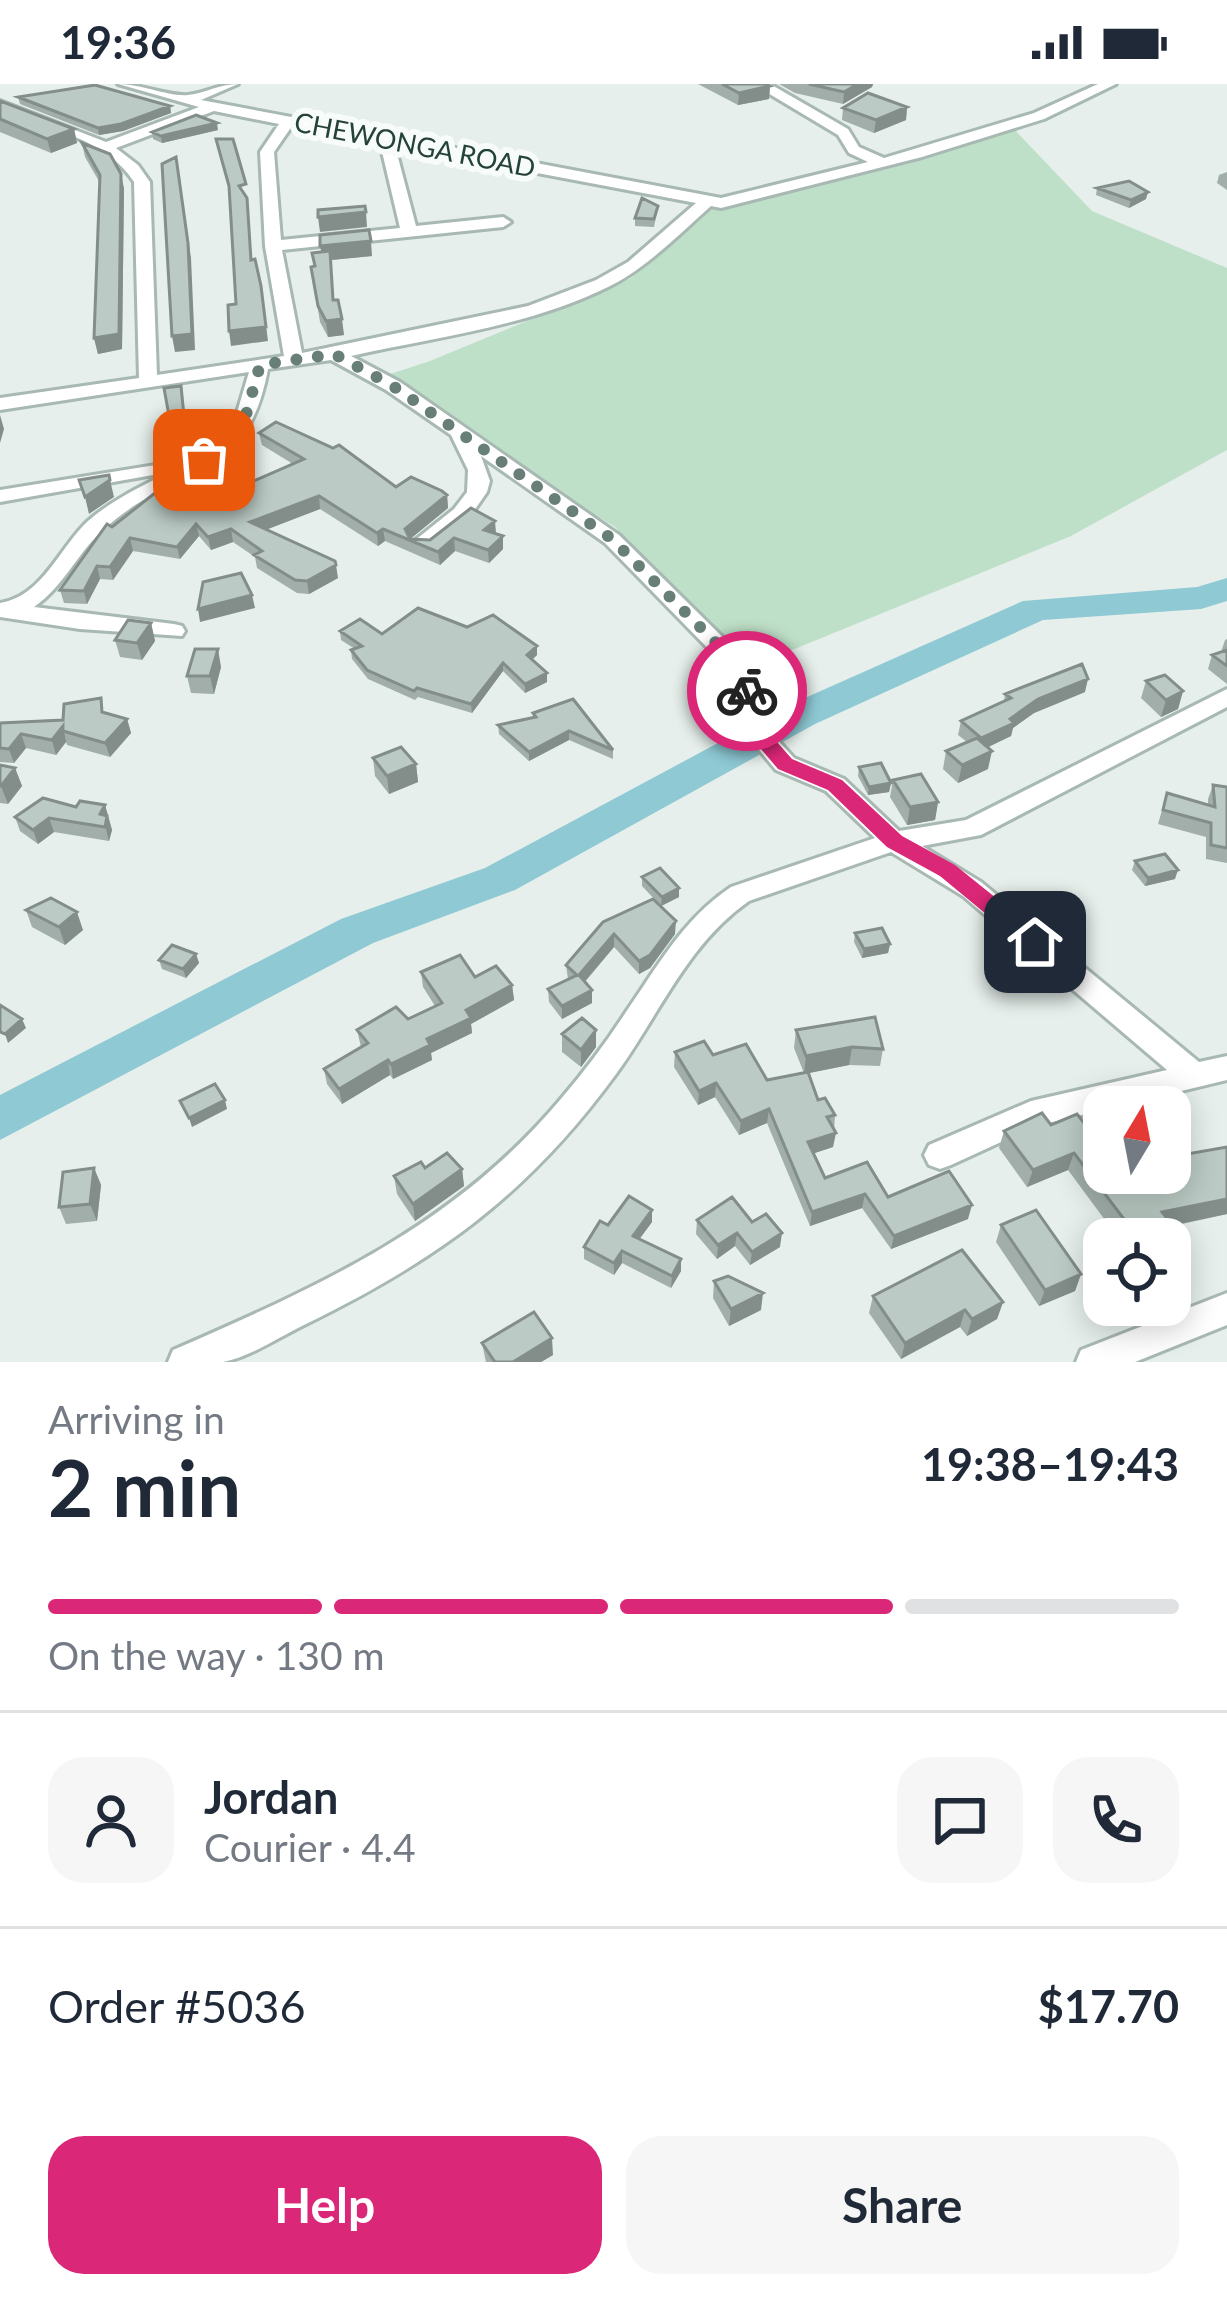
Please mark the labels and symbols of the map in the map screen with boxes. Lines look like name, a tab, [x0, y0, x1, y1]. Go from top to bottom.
street label: CHEWONGA ROAD	[292, 104, 538, 184]
pin	[153, 409, 255, 511]
courier	[687, 631, 807, 751]
pin	[984, 891, 1086, 993]
north arrow	[1083, 1086, 1191, 1194]

